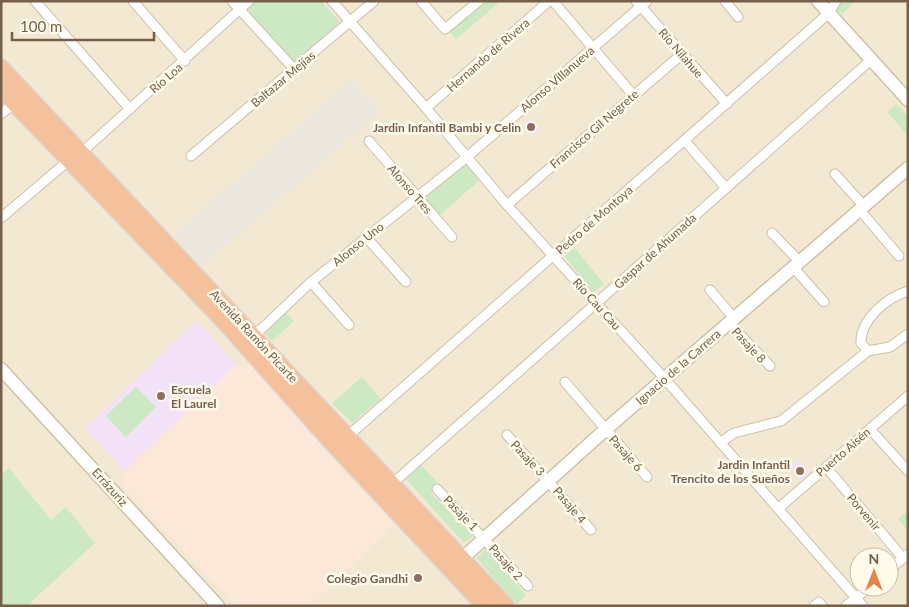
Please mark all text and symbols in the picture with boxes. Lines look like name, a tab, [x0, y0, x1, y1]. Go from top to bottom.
scale bar	[12, 10, 155, 42]
street label: Hernando de Rivera	[444, 15, 532, 95]
text: 100 m	[20, 17, 62, 35]
street label: Río Nilahue	[655, 25, 707, 81]
street label: Alonso Villanueva	[517, 43, 597, 115]
street label: Baltazar Mejías	[248, 48, 318, 110]
street label: Río Loa	[146, 60, 186, 96]
street label: Francisco Gil Negrete	[547, 86, 641, 172]
place label: Jardin Infantil Bambi y Celin	[373, 120, 521, 135]
marker: Jardin Infantil Bambi y Celin	[525, 121, 537, 133]
street label: Alonso Tres	[384, 161, 436, 217]
street label: Pedro de Montoya	[552, 182, 636, 258]
street label: Gaspar de Ahumada	[611, 210, 699, 292]
street label: Alonso Uno	[329, 219, 387, 269]
street label: Río Cau Cau	[570, 275, 624, 333]
street label: Avenida Ramón Picarte	[207, 286, 301, 386]
street label: Pasaje 8	[729, 324, 769, 366]
street label: Ignacio de la Carrera	[632, 326, 724, 408]
place label: Escuela El Laurel	[171, 382, 217, 411]
marker: Escuela El Laurel	[155, 390, 167, 402]
street label: Puerto Aisén	[813, 424, 873, 480]
street label: Pasaje 6	[606, 432, 646, 474]
street label: Pasaje 3	[508, 437, 548, 479]
place label: Jardin Infantil Trencito de los Sueños	[671, 457, 790, 486]
street label: Errázuriz	[89, 465, 131, 510]
marker: Jardin Infantil Trencito de los Sueños	[794, 465, 806, 477]
street label: Pasaje 4	[550, 484, 590, 526]
street label: Porvenir	[844, 490, 884, 534]
street label: Pasaje 1	[441, 492, 481, 534]
street label: Pasaje 2	[486, 541, 526, 583]
north arrow	[849, 547, 899, 597]
text: N	[869, 550, 879, 567]
place label: Colegio Gandhi	[327, 571, 408, 586]
marker: Colegio Gandhi	[412, 572, 424, 584]

